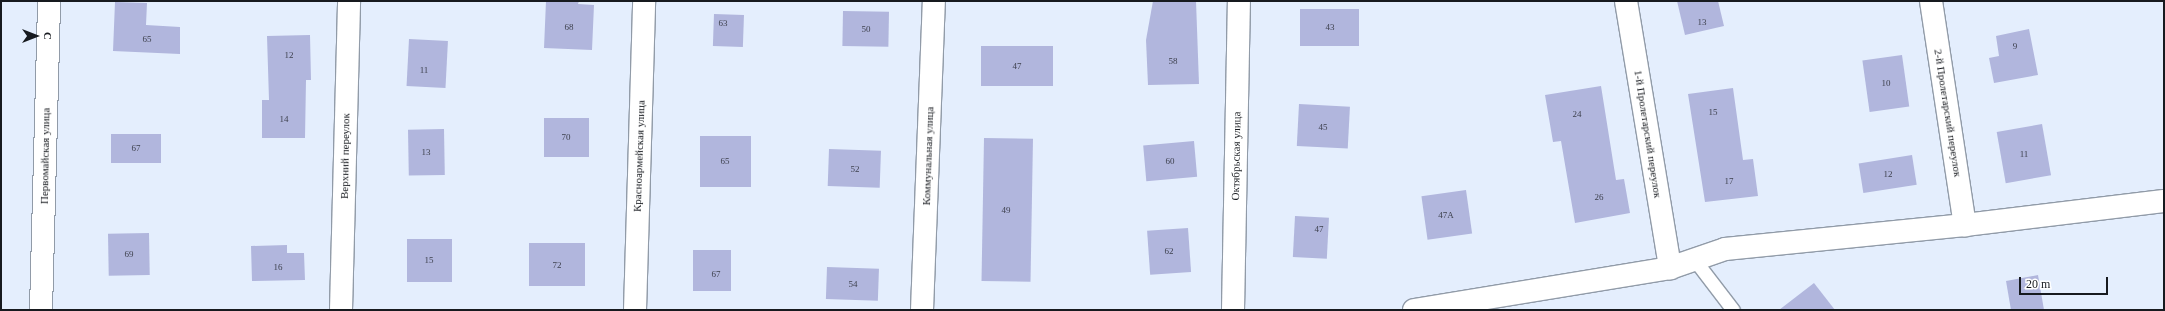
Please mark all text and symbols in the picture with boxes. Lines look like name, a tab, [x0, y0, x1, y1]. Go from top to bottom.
north arrow	[16, 16, 56, 56]
house number: 13	[1698, 17, 1706, 27]
house number: 63	[718, 18, 728, 28]
house number: 68	[564, 22, 574, 32]
house number: 43	[1326, 22, 1334, 32]
house number: 50	[862, 24, 870, 34]
text: С	[42, 32, 54, 40]
house number: 65	[142, 34, 152, 44]
house number: 9	[2013, 41, 2017, 51]
street label: 2-й Пролетарский переулок	[1931, 48, 1965, 178]
house number: 12	[284, 50, 294, 60]
house number: 58	[1168, 56, 1178, 66]
house number: 47	[1012, 61, 1022, 71]
house number: 11	[420, 65, 428, 75]
street label: 1-й Пролетарский переулок	[1631, 69, 1665, 199]
house number: 10	[1882, 78, 1890, 88]
street label: Красноармейская улица	[630, 100, 648, 212]
street label: Коммунальная улица	[920, 106, 936, 206]
house number: 15	[1708, 107, 1718, 117]
street label: Первомайская улица	[38, 108, 52, 204]
house number: 24	[1572, 109, 1582, 119]
street label: Октябрьская улица	[1229, 111, 1243, 201]
street label: Верхний переулок	[338, 113, 352, 199]
house number: 14	[280, 114, 288, 124]
house number: 45	[1318, 122, 1328, 132]
house number: 70	[562, 132, 570, 142]
house number: 67	[132, 143, 140, 153]
house number: 13	[422, 147, 430, 157]
house number: 11	[2020, 149, 2028, 159]
house number: 65	[720, 156, 730, 166]
house number: 60	[1166, 156, 1174, 166]
house number: 52	[850, 164, 860, 174]
house number: 12	[1884, 169, 1892, 179]
house number: 17	[1724, 176, 1734, 186]
house number: 26	[1594, 192, 1604, 202]
house number: 49	[1002, 205, 1010, 215]
house number: 47А	[1438, 210, 1454, 220]
house number: 47	[1314, 224, 1324, 234]
house number: 62	[1164, 246, 1174, 256]
house number: 69	[124, 249, 134, 259]
house number: 15	[424, 255, 434, 265]
house number: 72	[552, 260, 562, 270]
house number: 16	[274, 262, 282, 272]
house number: 67	[712, 269, 720, 279]
scale bar	[2021, 269, 2110, 295]
text: 20 m	[2026, 277, 2050, 291]
house number: 54	[848, 279, 858, 289]

